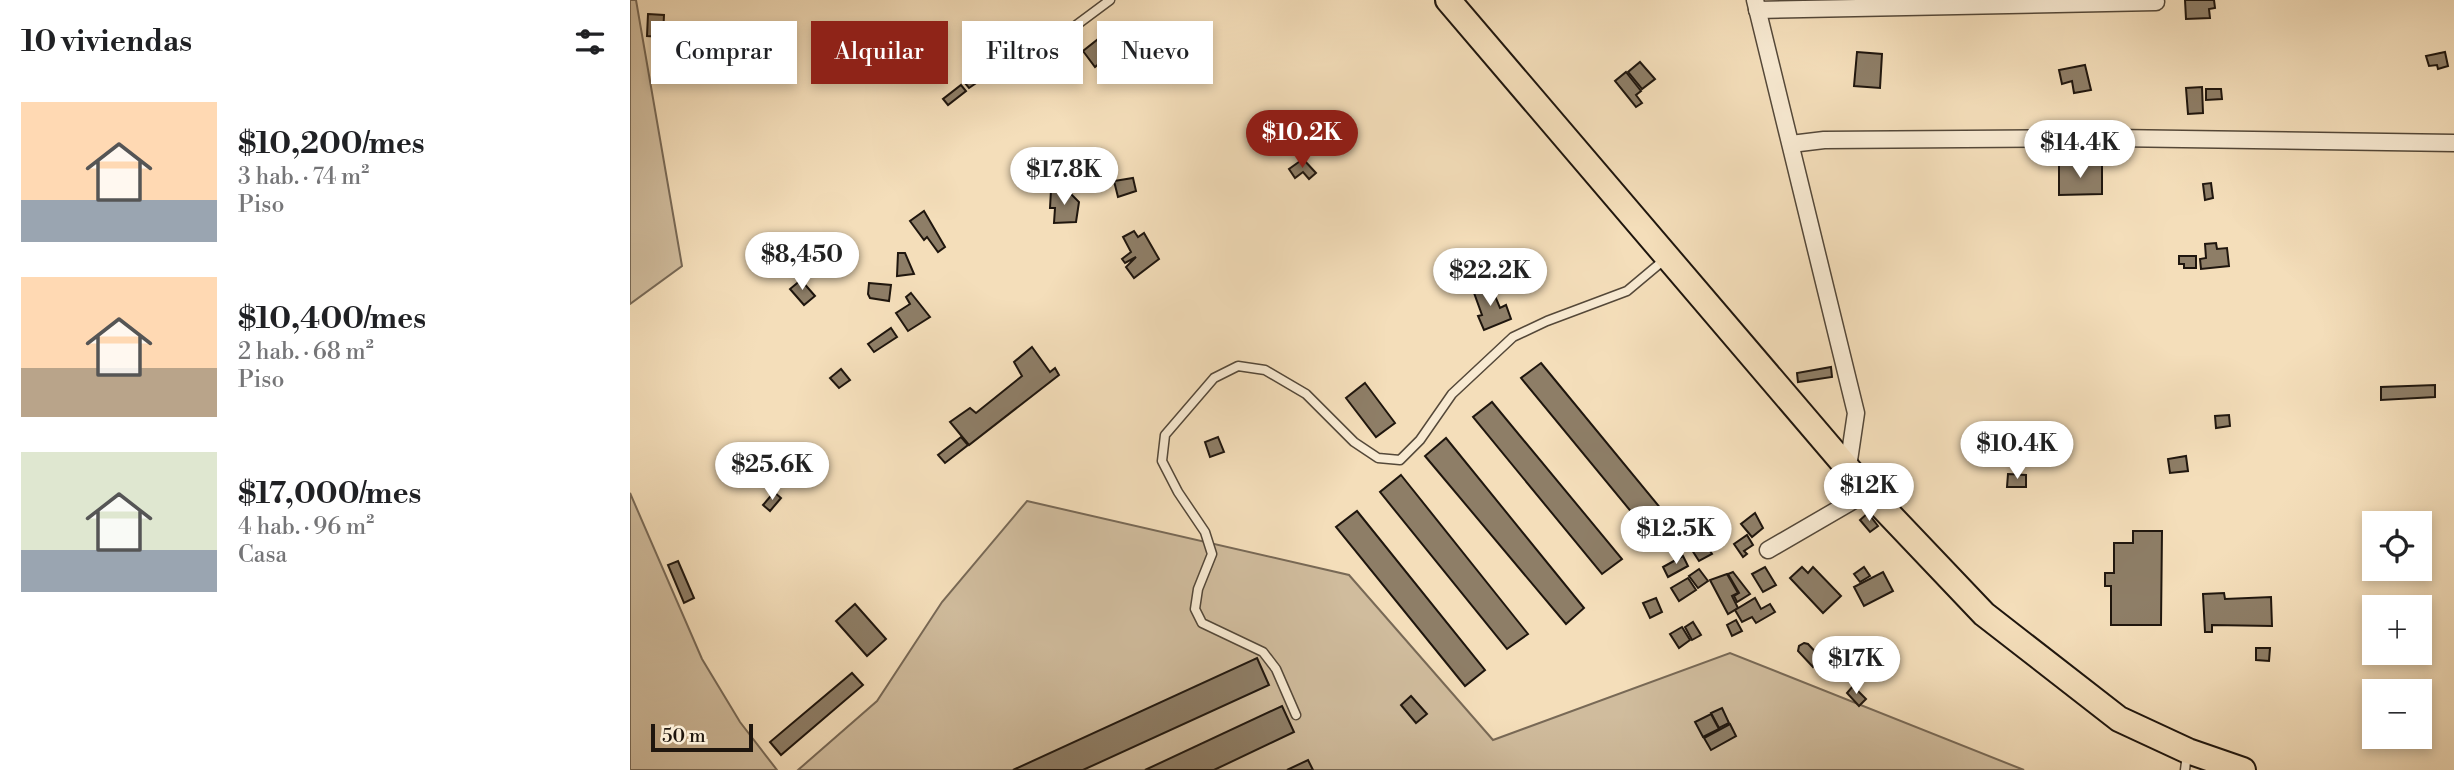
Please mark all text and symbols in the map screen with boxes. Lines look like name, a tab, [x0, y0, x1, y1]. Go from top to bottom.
chip: Comprar	[651, 21, 797, 84]
chip: Alquilar	[811, 21, 948, 84]
chip: Filtros	[962, 21, 1083, 84]
chip: Nuevo	[1097, 21, 1213, 84]
text: 10 viviendas	[21, 23, 192, 61]
icon: filters	[571, 23, 609, 61]
pin: $10.2K	[1245, 110, 1359, 170]
text: $10.2K	[1262, 119, 1342, 147]
pin: $14.4K	[2023, 120, 2137, 180]
text: $10,200/mes	[238, 125, 425, 163]
text: $14.4K	[2040, 129, 2120, 157]
icon: home	[77, 130, 161, 214]
pin: $17.8K	[1007, 148, 1121, 207]
text: $17.8K	[1026, 156, 1102, 184]
text: 3 hab. · 74 m²	[238, 163, 369, 191]
text: Piso	[238, 191, 284, 219]
pin: $8,450	[745, 232, 859, 292]
text: $8,450	[761, 241, 843, 269]
pin: $22.2K	[1433, 248, 1547, 308]
text: $22.2K	[1449, 257, 1531, 285]
text: $10,400/mes	[238, 300, 426, 338]
icon: home	[77, 305, 161, 389]
text: 2 hab. · 68 m²	[238, 338, 374, 366]
text: Piso	[238, 366, 284, 394]
pin: $10.4K	[1960, 421, 2074, 481]
text: $10.4K	[1976, 430, 2058, 458]
pin: $25.6K	[715, 442, 829, 502]
text: $25.6K	[731, 451, 813, 479]
pin: $12K	[1828, 463, 1910, 523]
text: $12K	[1840, 472, 1898, 500]
text: $17,000/mes	[238, 475, 421, 513]
icon: home	[77, 480, 161, 564]
pin: $12.5K	[1619, 506, 1733, 566]
map controls	[2362, 511, 2432, 749]
button: locate	[2362, 511, 2432, 581]
text: 4 hab. · 96 m²	[238, 513, 374, 541]
text: $12.5K	[1637, 515, 1715, 543]
text: Casa	[238, 541, 287, 569]
button: +	[2362, 595, 2432, 665]
pin: $17K	[1815, 636, 1897, 696]
text: $17K	[1828, 645, 1884, 673]
button: −	[2362, 679, 2432, 749]
scale bar	[651, 721, 752, 753]
text: 50 m	[662, 724, 706, 748]

